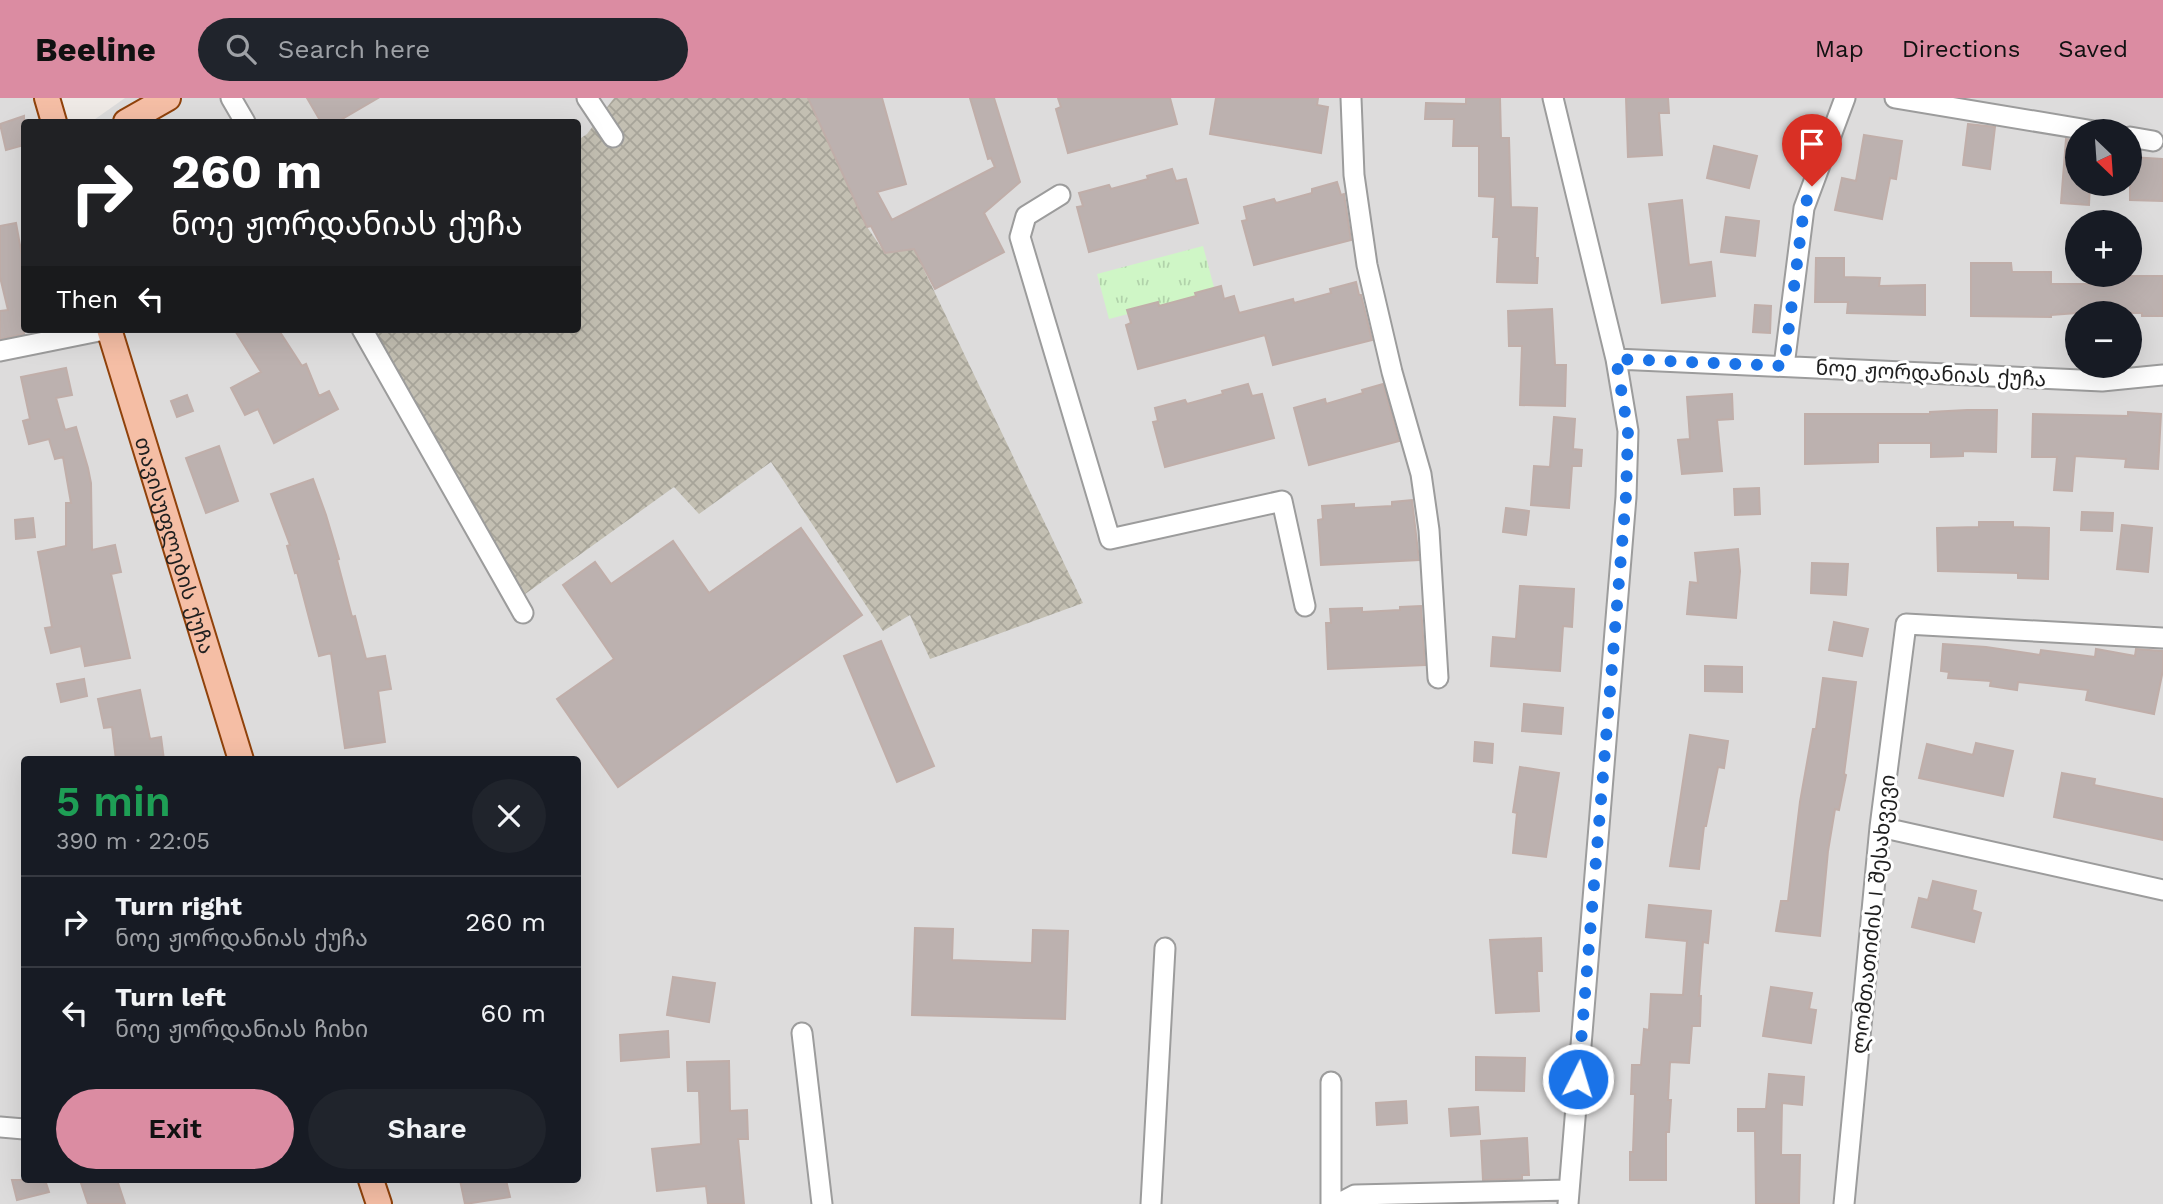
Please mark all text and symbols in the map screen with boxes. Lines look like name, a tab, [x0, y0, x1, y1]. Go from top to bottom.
search box	[198, 18, 688, 81]
text: Beeline	[35, 30, 156, 69]
icon: search	[222, 30, 260, 68]
text: Search here	[278, 34, 430, 64]
text: Map	[1815, 35, 1864, 63]
text: Directions	[1902, 35, 2020, 63]
text: Saved	[2058, 35, 2128, 63]
pin	[1782, 114, 1842, 186]
north arrow	[2065, 119, 2142, 196]
map controls	[2065, 119, 2142, 378]
icon: arrive	[1793, 125, 1831, 163]
text: 260 m	[171, 142, 322, 200]
icon: right	[56, 147, 147, 238]
text: ნოე ჟორდანიას ქუჩა	[171, 205, 523, 243]
button: +	[2065, 210, 2142, 287]
icon: left	[132, 280, 170, 318]
text: Then	[56, 284, 118, 314]
button: −	[2065, 301, 2142, 378]
street label: ნოე ჟორდანიას ქუჩა	[1815, 354, 2047, 393]
street label: თავისუფლების ქუჩა	[130, 434, 220, 657]
street label: ლომთათიძის I შესახვევი	[1846, 773, 1901, 1055]
text: 5 min	[56, 777, 171, 826]
button: close	[472, 779, 546, 853]
text: 390 m · 22:05	[56, 828, 210, 855]
text: Turn right	[115, 891, 242, 921]
icon: right	[56, 903, 94, 941]
text: 260 m	[465, 907, 546, 937]
text: ნოე ჟორდანიას ქუჩა	[115, 925, 368, 952]
text: Turn left	[115, 982, 226, 1012]
icon: left	[56, 994, 94, 1032]
text: 60 m	[480, 998, 546, 1028]
text: ნოე ჟორდანიას ჩიხი	[115, 1016, 368, 1043]
position arrow	[1541, 1042, 1615, 1116]
button: Exit	[56, 1089, 294, 1169]
button: Share	[308, 1089, 546, 1169]

